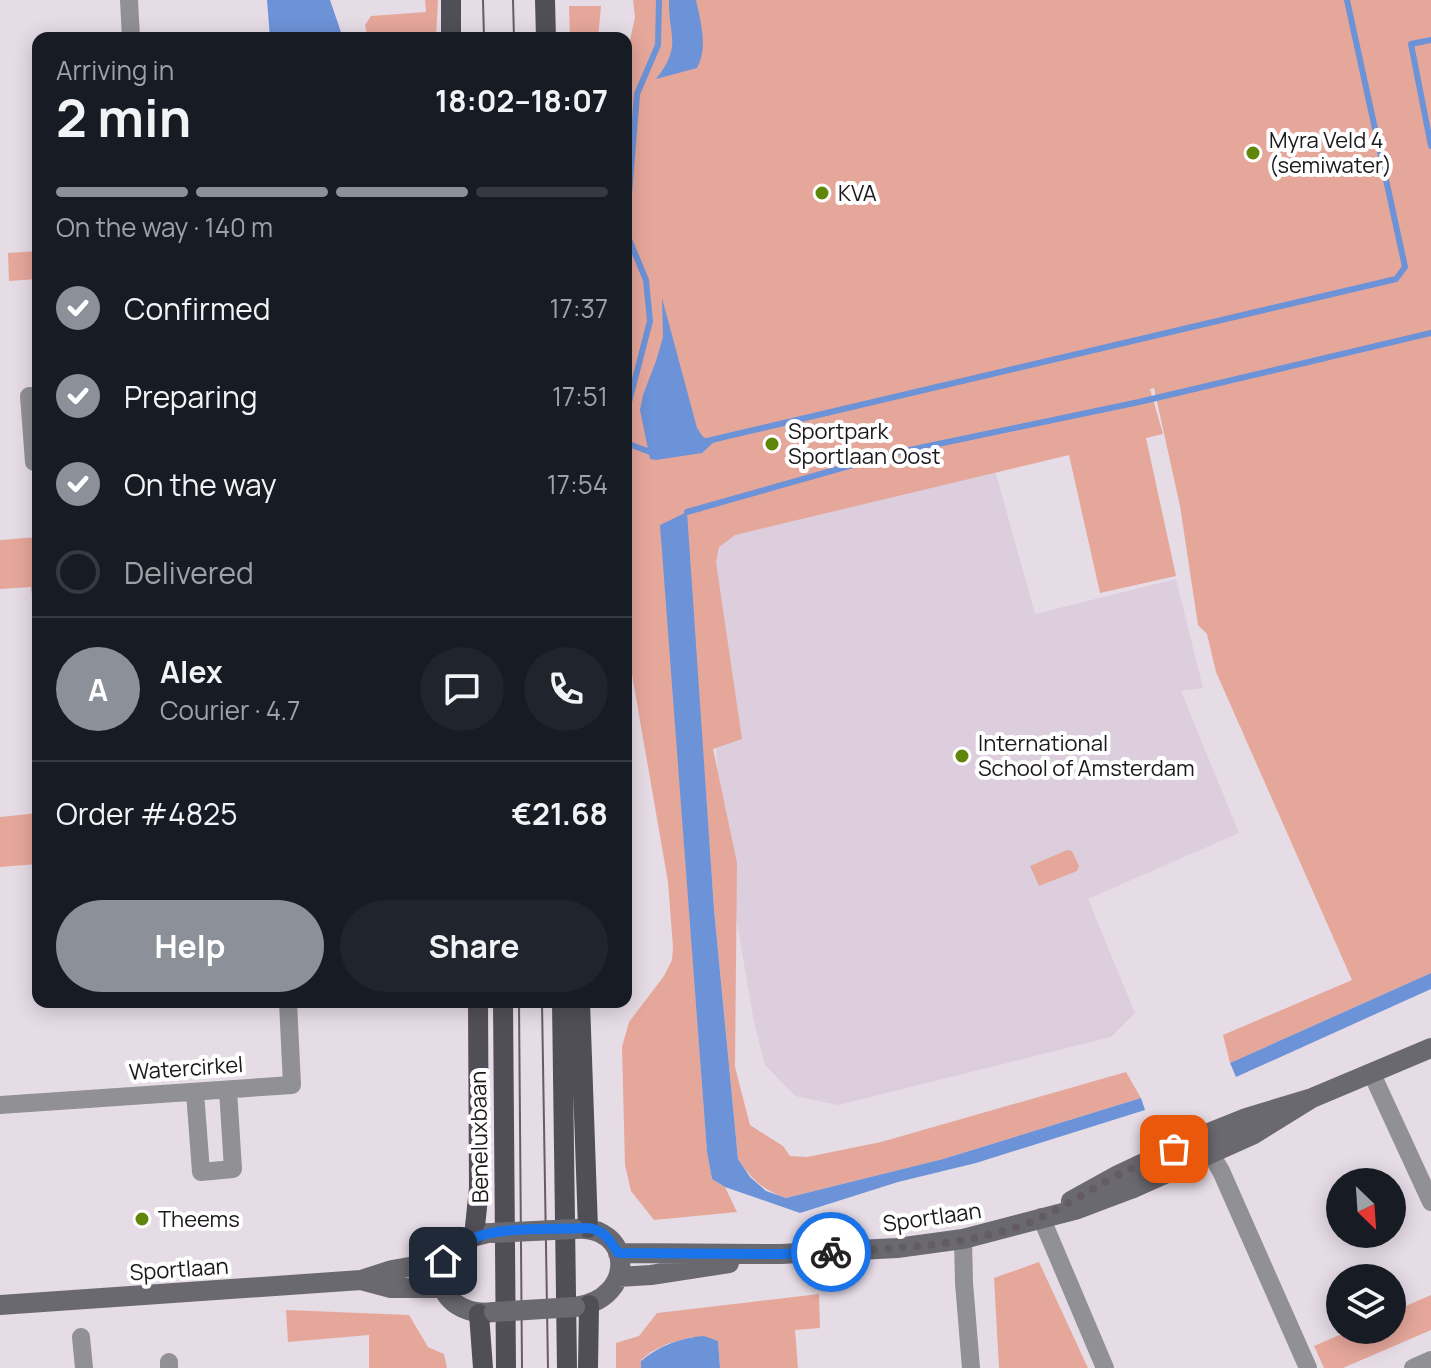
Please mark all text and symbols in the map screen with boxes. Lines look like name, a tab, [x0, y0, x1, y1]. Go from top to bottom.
text: Arriving in	[56, 52, 174, 88]
text: 18:02–18:07	[435, 80, 608, 121]
text: 2 min	[56, 82, 191, 153]
place label: Myra Veld 4 (semiwater)	[1269, 125, 1392, 180]
marker: Myra Veld 4 (semiwater)	[1244, 144, 1262, 162]
place label: KVA	[838, 178, 877, 208]
marker: KVA	[813, 184, 831, 202]
text: On the way · 140 m	[56, 209, 273, 245]
icon: check	[56, 286, 100, 330]
text: Confirmed	[124, 288, 271, 329]
text: 17:37	[550, 290, 608, 326]
icon: check	[56, 374, 100, 418]
text: Preparing	[124, 376, 258, 417]
text: 17:51	[552, 378, 608, 414]
place label: Sportpark Sportlaan Oost	[788, 416, 941, 471]
marker: Sportpark Sportlaan Oost	[763, 435, 781, 453]
icon: check	[56, 462, 100, 506]
text: On the way	[124, 464, 277, 505]
text: 17:54	[547, 466, 608, 502]
text: Delivered	[124, 552, 254, 593]
button: chat	[420, 647, 504, 731]
button: phone	[524, 647, 608, 731]
text: Alex	[160, 651, 223, 692]
text: A	[88, 669, 108, 710]
text: Courier · 4.7	[160, 692, 300, 728]
place label: International School of Amsterdam	[978, 728, 1195, 783]
marker: International School of Amsterdam	[953, 747, 971, 765]
text: Order #4825	[56, 793, 238, 834]
text: €21.68	[512, 793, 608, 834]
button: Help	[56, 900, 324, 992]
button: Share	[340, 900, 608, 992]
street label: Watercirkel	[128, 1049, 244, 1087]
street label: Beneluxbaan	[463, 1071, 495, 1203]
pin	[1140, 1115, 1208, 1183]
icon: bag	[1152, 1127, 1196, 1171]
north arrow	[1326, 1168, 1406, 1248]
map controls	[1326, 1168, 1406, 1344]
street label: Sportlaan	[881, 1195, 983, 1239]
place label: Theems	[158, 1204, 240, 1234]
marker: Theems	[133, 1210, 151, 1228]
courier	[791, 1212, 871, 1292]
pin	[409, 1227, 477, 1295]
icon: bike	[809, 1230, 853, 1274]
icon: home	[421, 1239, 465, 1283]
street label: Sportlaan	[129, 1251, 229, 1287]
button: layers	[1326, 1264, 1406, 1344]

